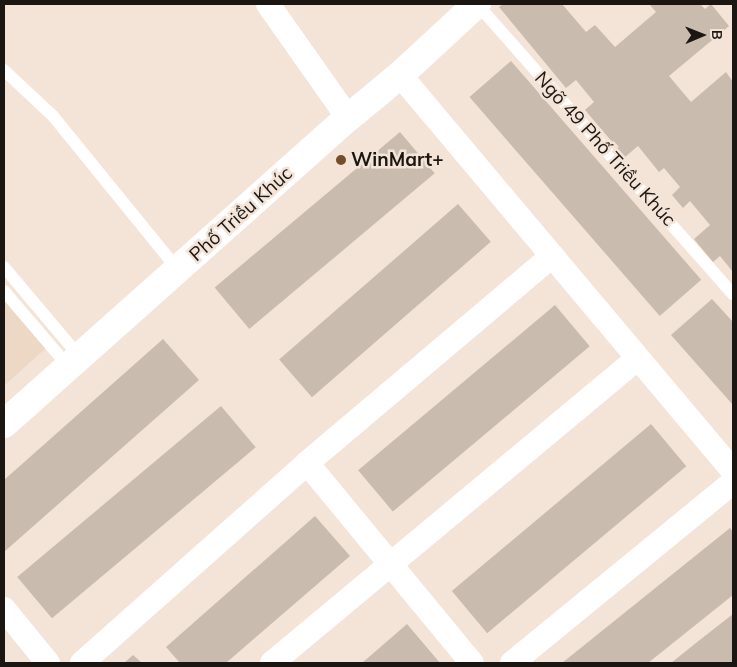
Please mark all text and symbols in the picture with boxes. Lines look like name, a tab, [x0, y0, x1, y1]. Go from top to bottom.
north arrow	[677, 10, 727, 60]
text: B	[708, 30, 726, 40]
street label: Ngõ 49 Phố Triều Khúc	[530, 67, 680, 231]
place label: WinMart+	[351, 149, 444, 171]
marker: WinMart+	[335, 154, 347, 166]
street label: Phố Triều Khúc	[185, 162, 297, 266]

